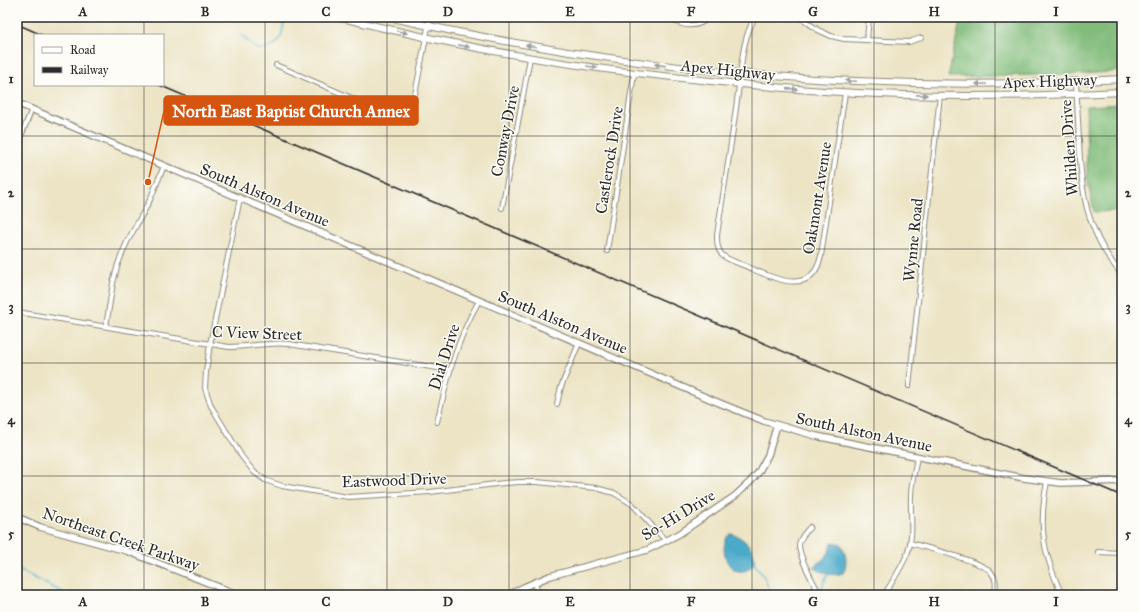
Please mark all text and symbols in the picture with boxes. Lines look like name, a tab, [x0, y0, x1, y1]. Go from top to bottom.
text: A	[78, 4, 88, 20]
text: B	[201, 4, 210, 20]
text: C	[322, 4, 331, 20]
text: D	[443, 4, 453, 20]
text: E	[565, 4, 575, 20]
text: F	[687, 4, 696, 20]
text: G	[808, 4, 818, 20]
text: H	[928, 4, 940, 20]
text: I	[1053, 4, 1059, 20]
one-way arrow	[395, 29, 408, 35]
legend	[34, 34, 164, 86]
one-way arrow	[525, 42, 537, 48]
text: Road	[70, 43, 96, 57]
one-way arrow	[458, 43, 470, 49]
street label: Apex Highway	[679, 55, 777, 85]
one-way arrow	[653, 62, 666, 68]
text: Railway	[70, 63, 109, 77]
one-way arrow	[586, 65, 599, 71]
street label: Apex Highway	[1001, 70, 1098, 93]
text: 1	[8, 71, 14, 87]
text: 1	[1125, 71, 1131, 87]
one-way arrow	[845, 77, 857, 84]
one-way arrow	[974, 81, 987, 87]
street label: Conway Drive	[487, 83, 523, 178]
one-way arrow	[786, 86, 798, 93]
one-way arrow	[916, 92, 929, 98]
callout: North East Baptist Church Annex	[164, 96, 418, 125]
street label: Whilden Drive	[1056, 99, 1082, 197]
text: North East Baptist Church Annex	[172, 101, 410, 122]
street label: Castlerock Drive	[591, 104, 627, 215]
street label: Oakmont Avenue	[799, 140, 835, 256]
street label: South Alston Avenue	[197, 159, 333, 231]
text: 2	[8, 185, 15, 201]
text: 2	[1125, 185, 1132, 201]
street label: Wynne Road	[899, 197, 927, 283]
street label: South Alston Avenue	[495, 286, 631, 358]
text: 3	[8, 299, 14, 315]
text: 3	[1125, 299, 1131, 315]
street label: Dial Drive	[424, 321, 464, 393]
street label: C View Street	[212, 322, 303, 344]
street label: South Alston Avenue	[794, 408, 934, 456]
text: 4	[7, 412, 15, 428]
text: 4	[1124, 412, 1132, 428]
street label: Eastwood Drive	[341, 469, 447, 491]
street label: So-Hi Drive	[638, 485, 719, 544]
street label: Northeast Creek Parkway	[40, 503, 202, 575]
text: 5	[8, 526, 15, 542]
text: 5	[1125, 526, 1132, 542]
text: A	[78, 594, 88, 610]
text: B	[201, 594, 210, 610]
text: C	[322, 594, 331, 610]
text: D	[443, 594, 453, 610]
text: E	[565, 594, 575, 610]
text: F	[687, 594, 696, 610]
text: G	[808, 594, 818, 610]
text: H	[928, 594, 940, 610]
text: I	[1053, 594, 1059, 610]

